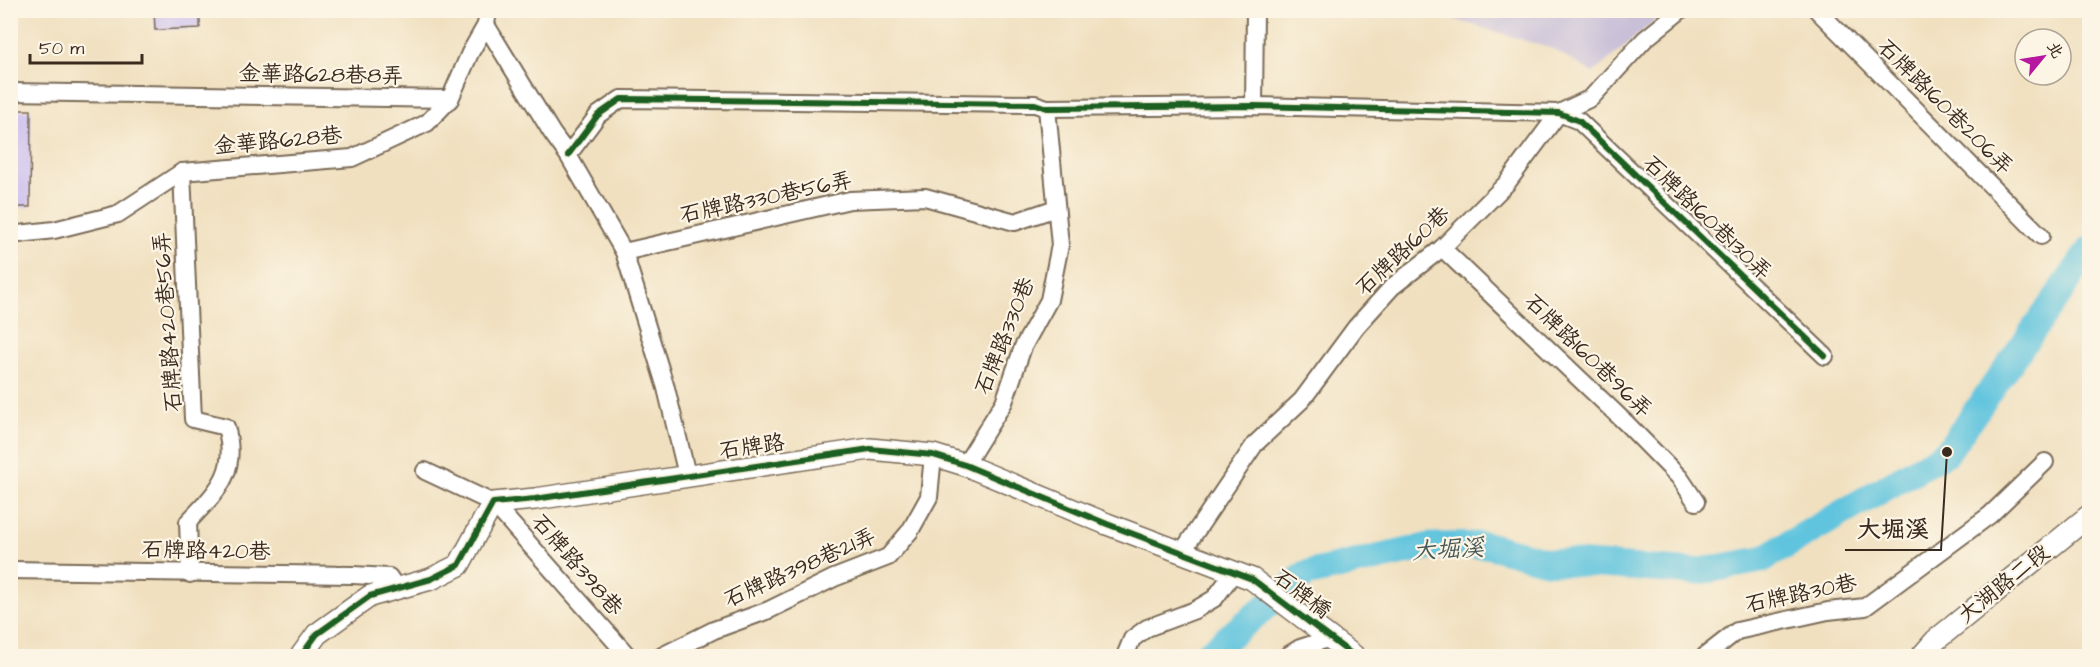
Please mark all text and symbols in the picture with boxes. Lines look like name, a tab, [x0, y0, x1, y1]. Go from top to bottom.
scale bar	[30, 27, 142, 65]
north arrow	[2013, 27, 2073, 87]
street label: 石牌路160巷206弄	[1870, 32, 2020, 182]
text: 50 m	[39, 36, 84, 61]
text: 北	[2042, 38, 2069, 62]
street label: 金華路628巷8弄	[238, 58, 404, 92]
street label: 金華路628巷	[213, 120, 343, 162]
street label: 石牌路160巷130弄	[1636, 148, 1778, 288]
street label: 石牌路330巷56弄	[677, 165, 855, 231]
street label: 石牌路160巷	[1349, 199, 1457, 303]
street label: 石牌路420巷56弄	[146, 231, 190, 413]
street label: 石牌路330巷	[967, 273, 1043, 399]
street label: 石牌路160巷96弄	[1517, 287, 1659, 425]
street label: 石牌路	[717, 427, 787, 467]
street label: 石牌路398巷	[524, 507, 630, 623]
callout: 大堀溪	[1845, 508, 1941, 550]
text: 大堀溪	[1857, 513, 1929, 547]
street label: 石牌路398巷21弄	[719, 521, 881, 615]
water label: 大堀溪	[1411, 531, 1487, 569]
street label: 石牌路420巷	[141, 534, 271, 568]
street label: 大湖路二段	[1951, 537, 2057, 631]
street label: 石牌橋	[1266, 562, 1338, 626]
street label: 石牌路30巷	[1742, 567, 1860, 621]

